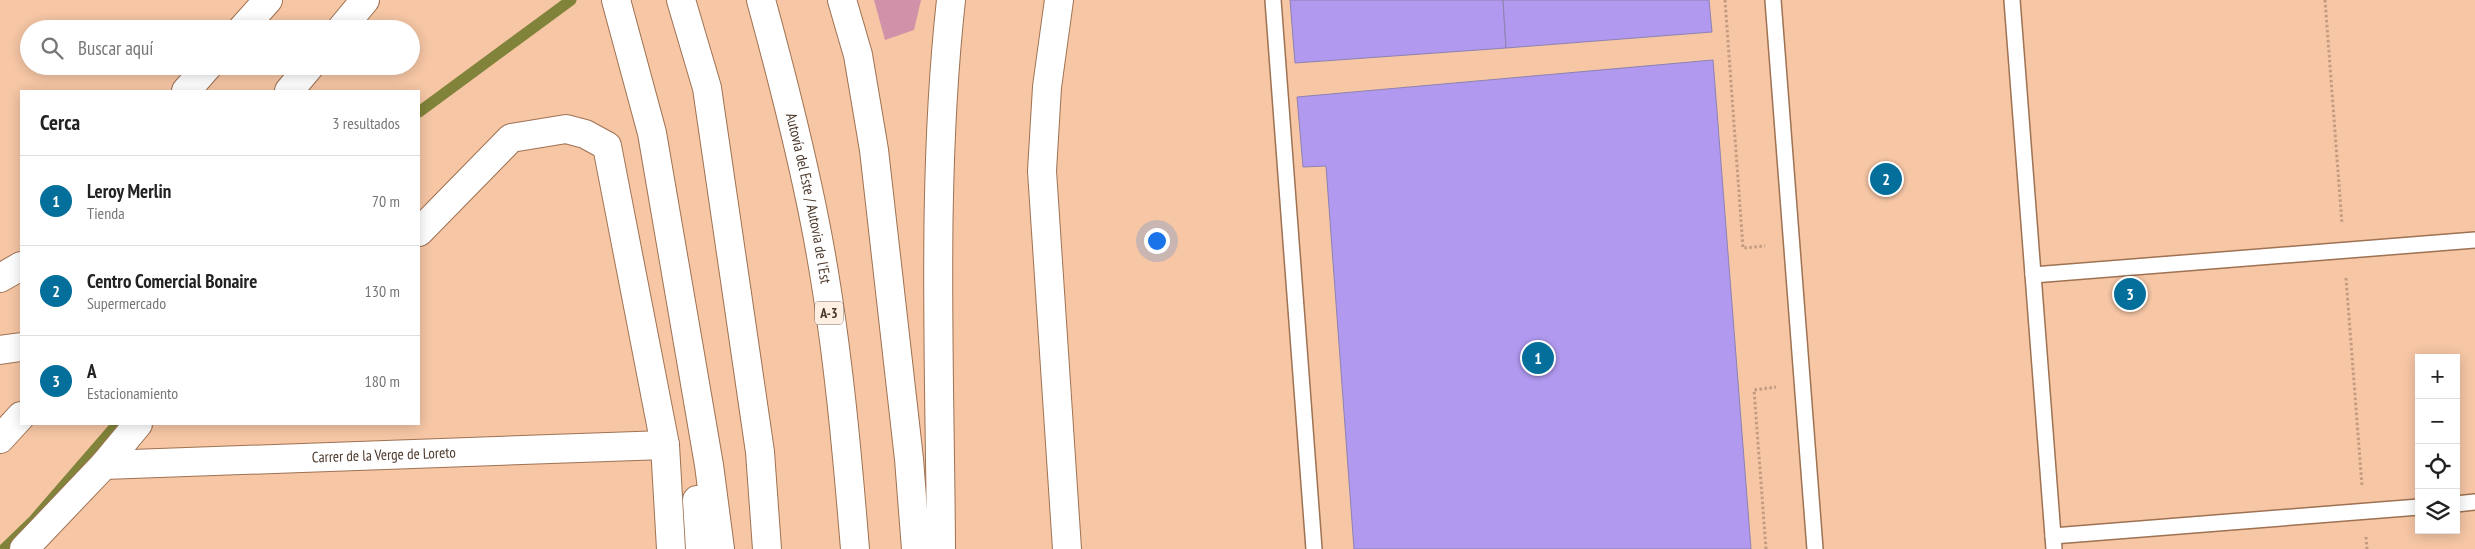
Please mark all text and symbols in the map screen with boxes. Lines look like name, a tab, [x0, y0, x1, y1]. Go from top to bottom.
search box	[20, 20, 420, 75]
icon: search	[38, 34, 66, 62]
text: Buscar aquí	[78, 36, 153, 60]
text: Cerca	[40, 109, 80, 136]
street label: Autovía del Este / Autovia de l'Est	[782, 111, 836, 285]
text: 3 resultados	[332, 113, 400, 133]
pin: 2	[1870, 160, 1902, 198]
text: Leroy Merlin	[87, 179, 171, 203]
text: 1	[52, 191, 60, 211]
text: 70 m	[372, 191, 400, 211]
text: Tienda	[87, 203, 125, 223]
your location	[1144, 228, 1170, 254]
text: Centro Comercial Bonaire	[87, 269, 257, 293]
pin: 3	[2114, 275, 2146, 313]
text: 2	[52, 281, 60, 301]
text: 130 m	[365, 281, 400, 301]
text: Supermercado	[87, 293, 166, 313]
road number: A-3	[815, 302, 843, 324]
pin: 1	[1522, 339, 1554, 377]
map controls	[2415, 354, 2460, 534]
button: +	[2415, 354, 2460, 399]
text: A	[87, 359, 97, 383]
text: 3	[52, 371, 60, 391]
text: 180 m	[365, 371, 400, 391]
text: Estacionamiento	[87, 383, 178, 403]
button: −	[2415, 399, 2460, 444]
street label: Carrer de la Verge de Loreto	[312, 442, 456, 467]
button: locate	[2415, 444, 2460, 489]
button: layers	[2415, 489, 2460, 534]

